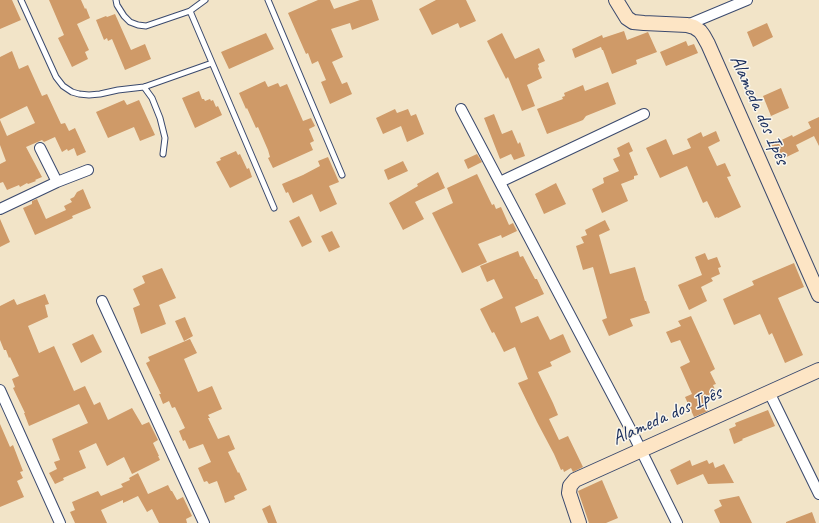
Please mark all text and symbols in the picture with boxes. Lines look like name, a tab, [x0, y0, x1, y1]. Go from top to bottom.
street label: Alameda dos Ipês	[724, 51, 794, 169]
street label: Alameda dos Ipês	[608, 381, 726, 451]

